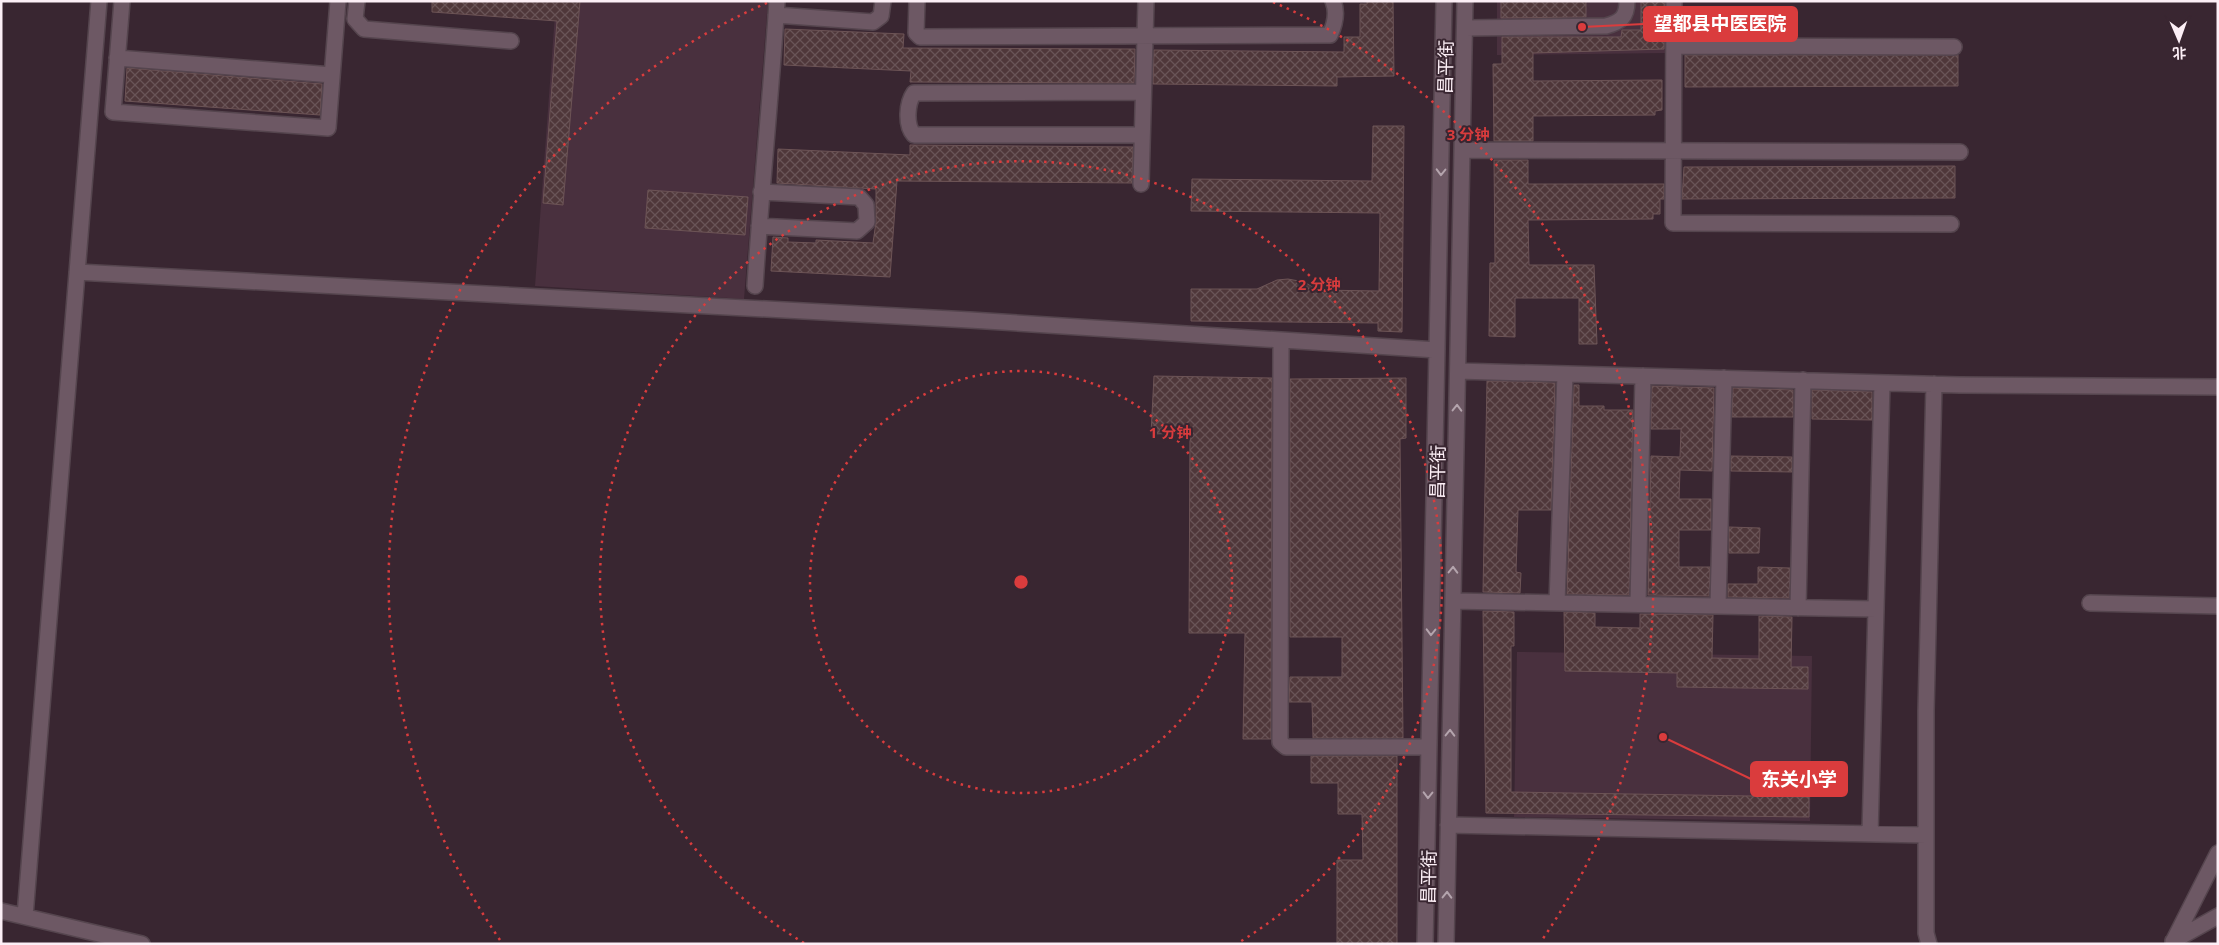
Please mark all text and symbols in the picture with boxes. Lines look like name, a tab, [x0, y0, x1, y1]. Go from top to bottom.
callout: 望都县中医医院	[1644, 7, 1797, 41]
text: 望都县中医医院	[1653, 10, 1787, 36]
north arrow	[2154, 15, 2204, 65]
street label: 昌平街	[1433, 40, 1457, 94]
text: 北	[2172, 44, 2187, 63]
text: 3 分钟	[1447, 124, 1489, 144]
one-way arrow	[1435, 169, 1446, 177]
text: 2 分钟	[1298, 274, 1340, 294]
one-way arrow	[1452, 403, 1462, 411]
text: 1 分钟	[1149, 422, 1191, 442]
street label: 昌平街	[1425, 445, 1449, 499]
one-way arrow	[1448, 566, 1459, 574]
centre of rings	[1012, 573, 1030, 591]
one-way arrow	[1426, 629, 1436, 637]
one-way arrow	[1445, 728, 1455, 736]
callout: 东关小学	[1751, 762, 1847, 796]
text: 东关小学	[1761, 766, 1837, 792]
one-way arrow	[1423, 792, 1433, 799]
street label: 昌平街	[1416, 850, 1440, 904]
one-way arrow	[1442, 891, 1452, 898]

